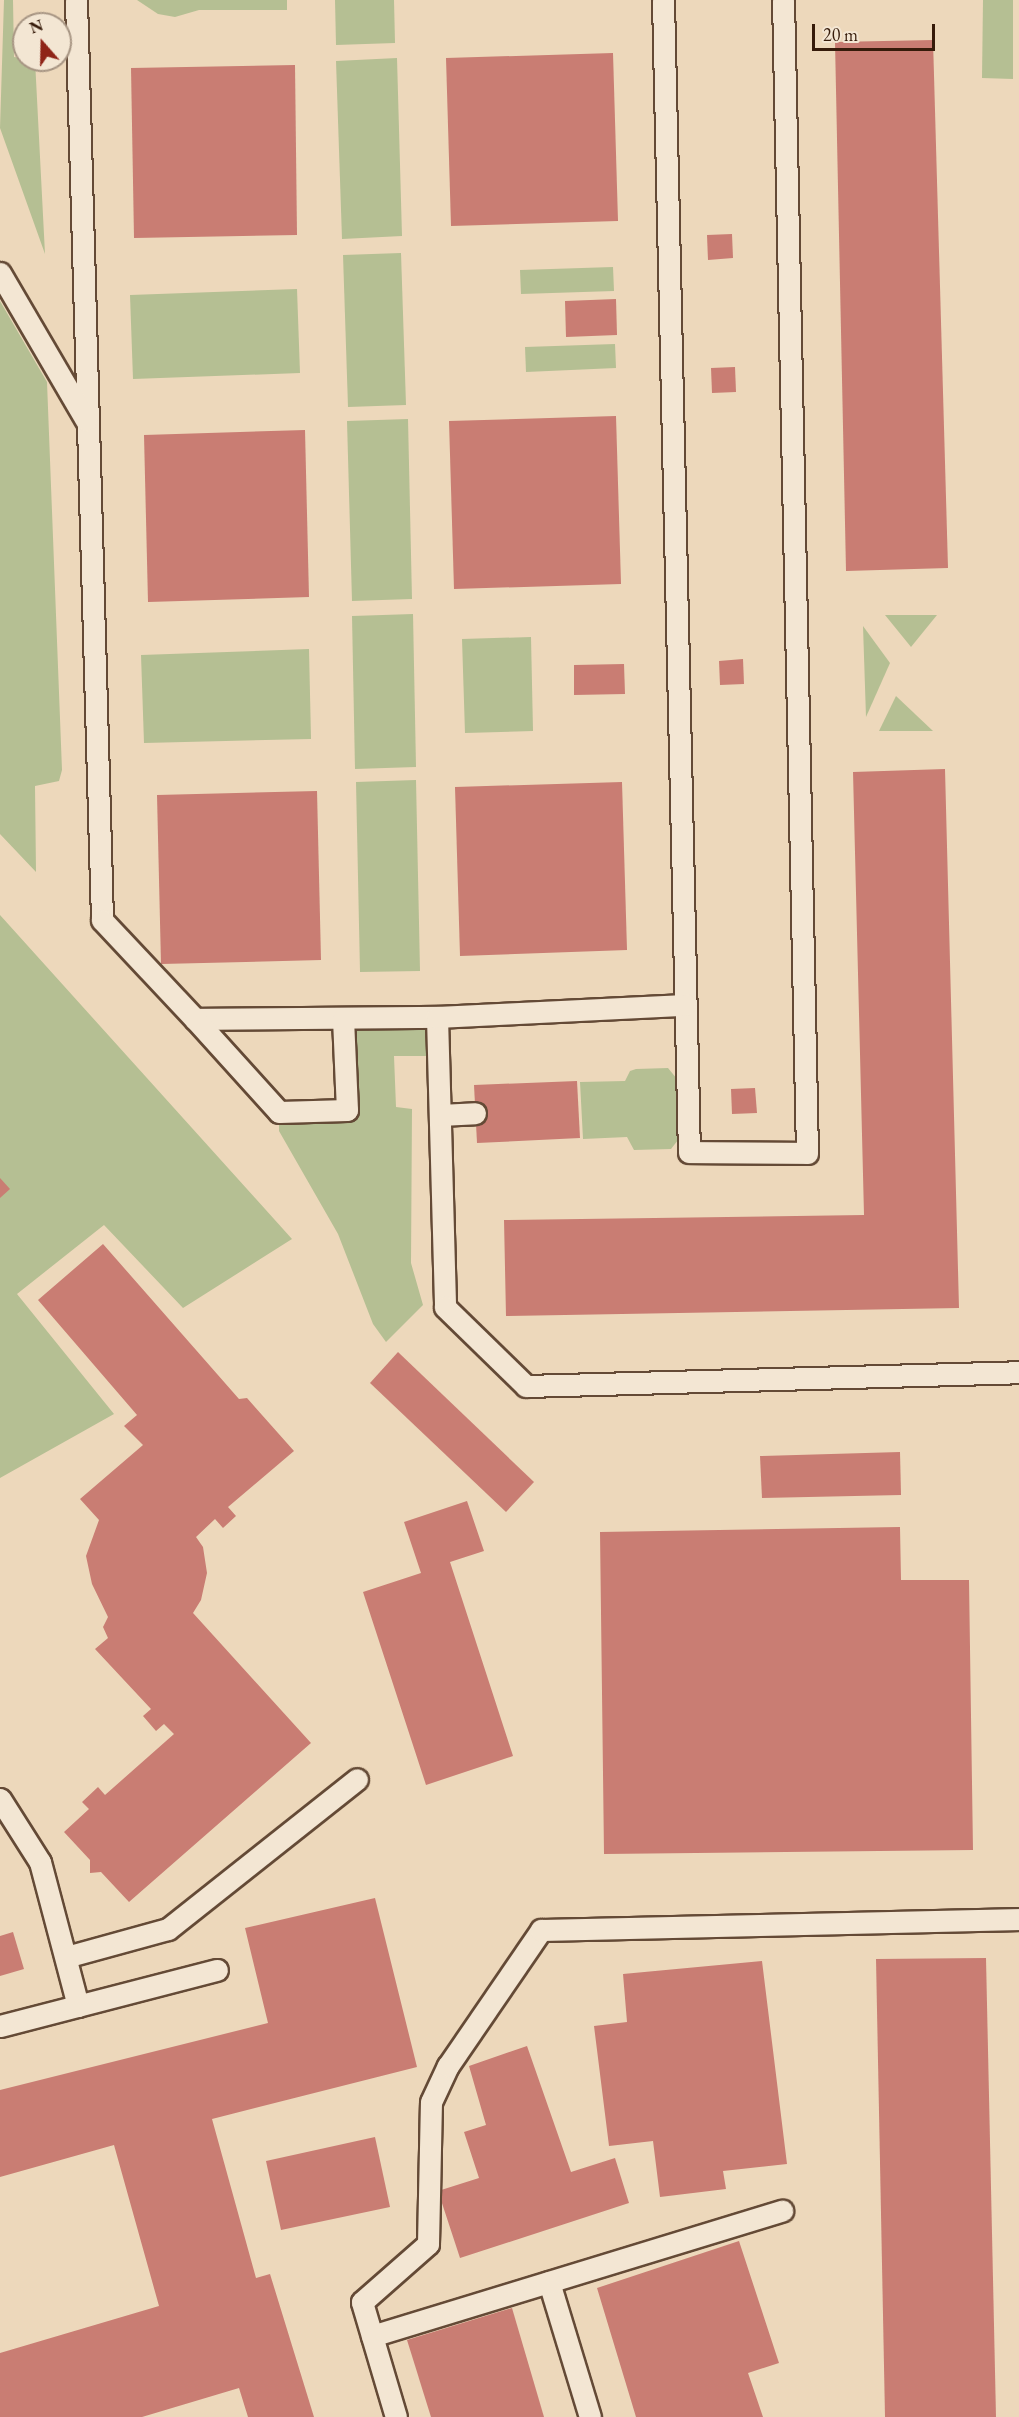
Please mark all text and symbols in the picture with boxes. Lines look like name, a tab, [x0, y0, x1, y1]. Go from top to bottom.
north arrow	[12, 12, 72, 72]
scale bar	[815, 12, 938, 50]
text: N	[27, 14, 46, 39]
text: 20 m	[823, 23, 858, 46]

